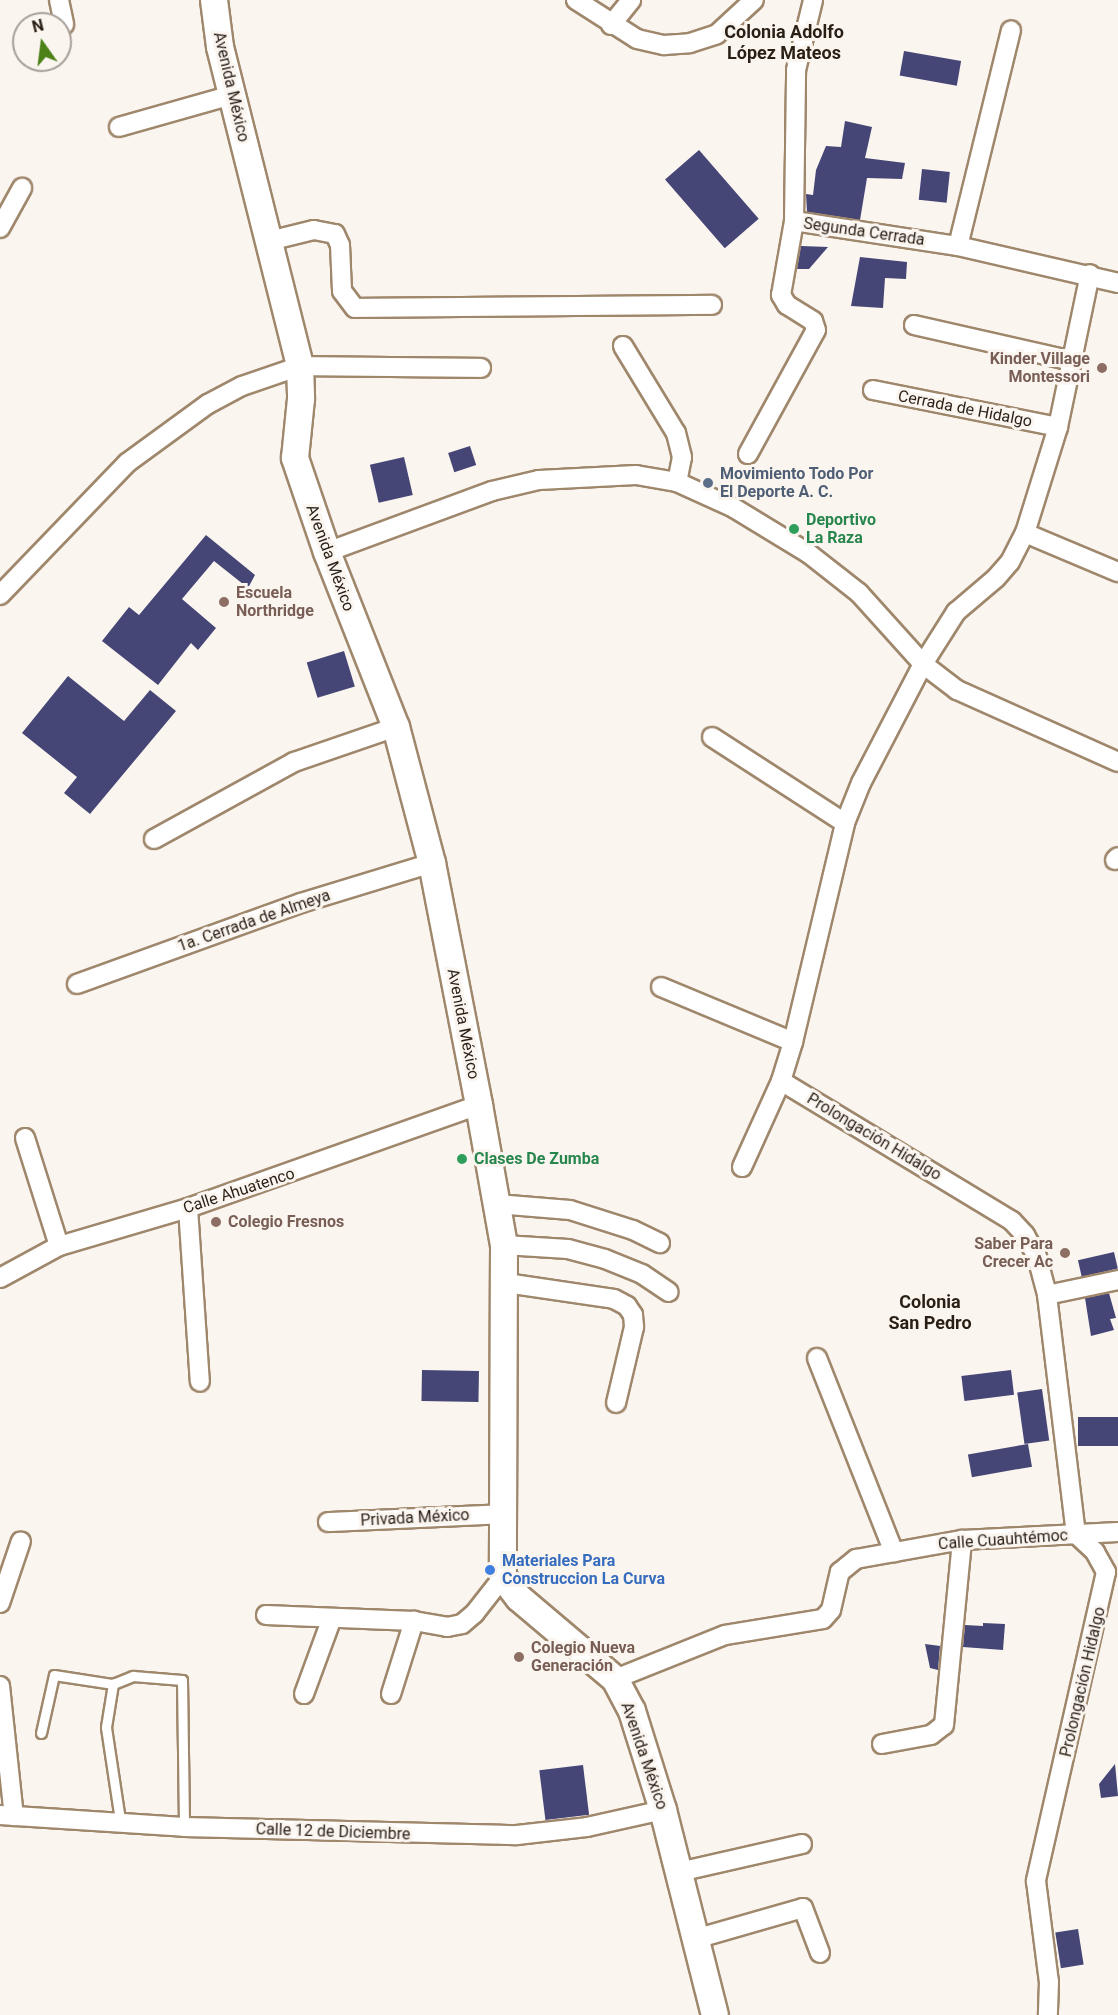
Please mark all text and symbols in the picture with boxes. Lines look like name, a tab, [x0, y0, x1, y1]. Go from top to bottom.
north arrow	[12, 12, 72, 72]
text: N	[30, 15, 46, 37]
district label: Colonia Adolfo López Mateos	[724, 22, 844, 64]
street label: Avenida México	[209, 30, 253, 144]
street label: Segunda Cerrada	[802, 214, 926, 250]
place label: Kinder Village Montessori	[990, 349, 1090, 387]
marker: Kinder Village Montessori	[1095, 361, 1109, 375]
street label: Cerrada de Hidalgo	[896, 387, 1034, 431]
place label: Movimiento Todo Por El Deporte A. C.	[720, 464, 874, 502]
marker: Movimiento Todo Por El Deporte A. C.	[701, 476, 715, 490]
street label: Avenida México	[302, 502, 358, 614]
place label: Deportivo La Raza	[806, 510, 876, 548]
marker: Deportivo La Raza	[787, 522, 801, 536]
place label: Escuela Northridge	[236, 583, 314, 621]
marker: Escuela Northridge	[217, 595, 231, 609]
street label: 1a. Cerrada de Almeya	[175, 886, 333, 956]
street label: Avenida México	[443, 967, 483, 1081]
street label: Prolongación Hidalgo	[803, 1089, 945, 1185]
place label: Clases De Zumba	[474, 1149, 599, 1169]
marker: Clases De Zumba	[455, 1152, 469, 1166]
street label: Calle Ahuatenco	[181, 1164, 297, 1218]
place label: Colegio Fresnos	[228, 1212, 344, 1232]
marker: Colegio Fresnos	[209, 1215, 223, 1229]
place label: Saber Para Crecer Ac	[974, 1234, 1053, 1272]
marker: Saber Para Crecer Ac	[1058, 1246, 1072, 1260]
district label: Colonia San Pedro	[888, 1292, 972, 1334]
street label: Privada México	[360, 1506, 470, 1530]
street label: Calle Cuauhtémoc	[937, 1526, 1069, 1554]
place label: Materiales Para Construccion La Curva	[502, 1551, 665, 1589]
marker: Materiales Para Construccion La Curva	[483, 1563, 497, 1577]
street label: Prolongación Hidalgo	[1056, 1605, 1110, 1759]
place label: Colegio Nueva Generación	[531, 1638, 635, 1676]
marker: Colegio Nueva Generación	[512, 1650, 526, 1664]
street label: Avenida México	[617, 1700, 671, 1812]
street label: Calle 12 de Diciembre	[255, 1820, 411, 1844]

